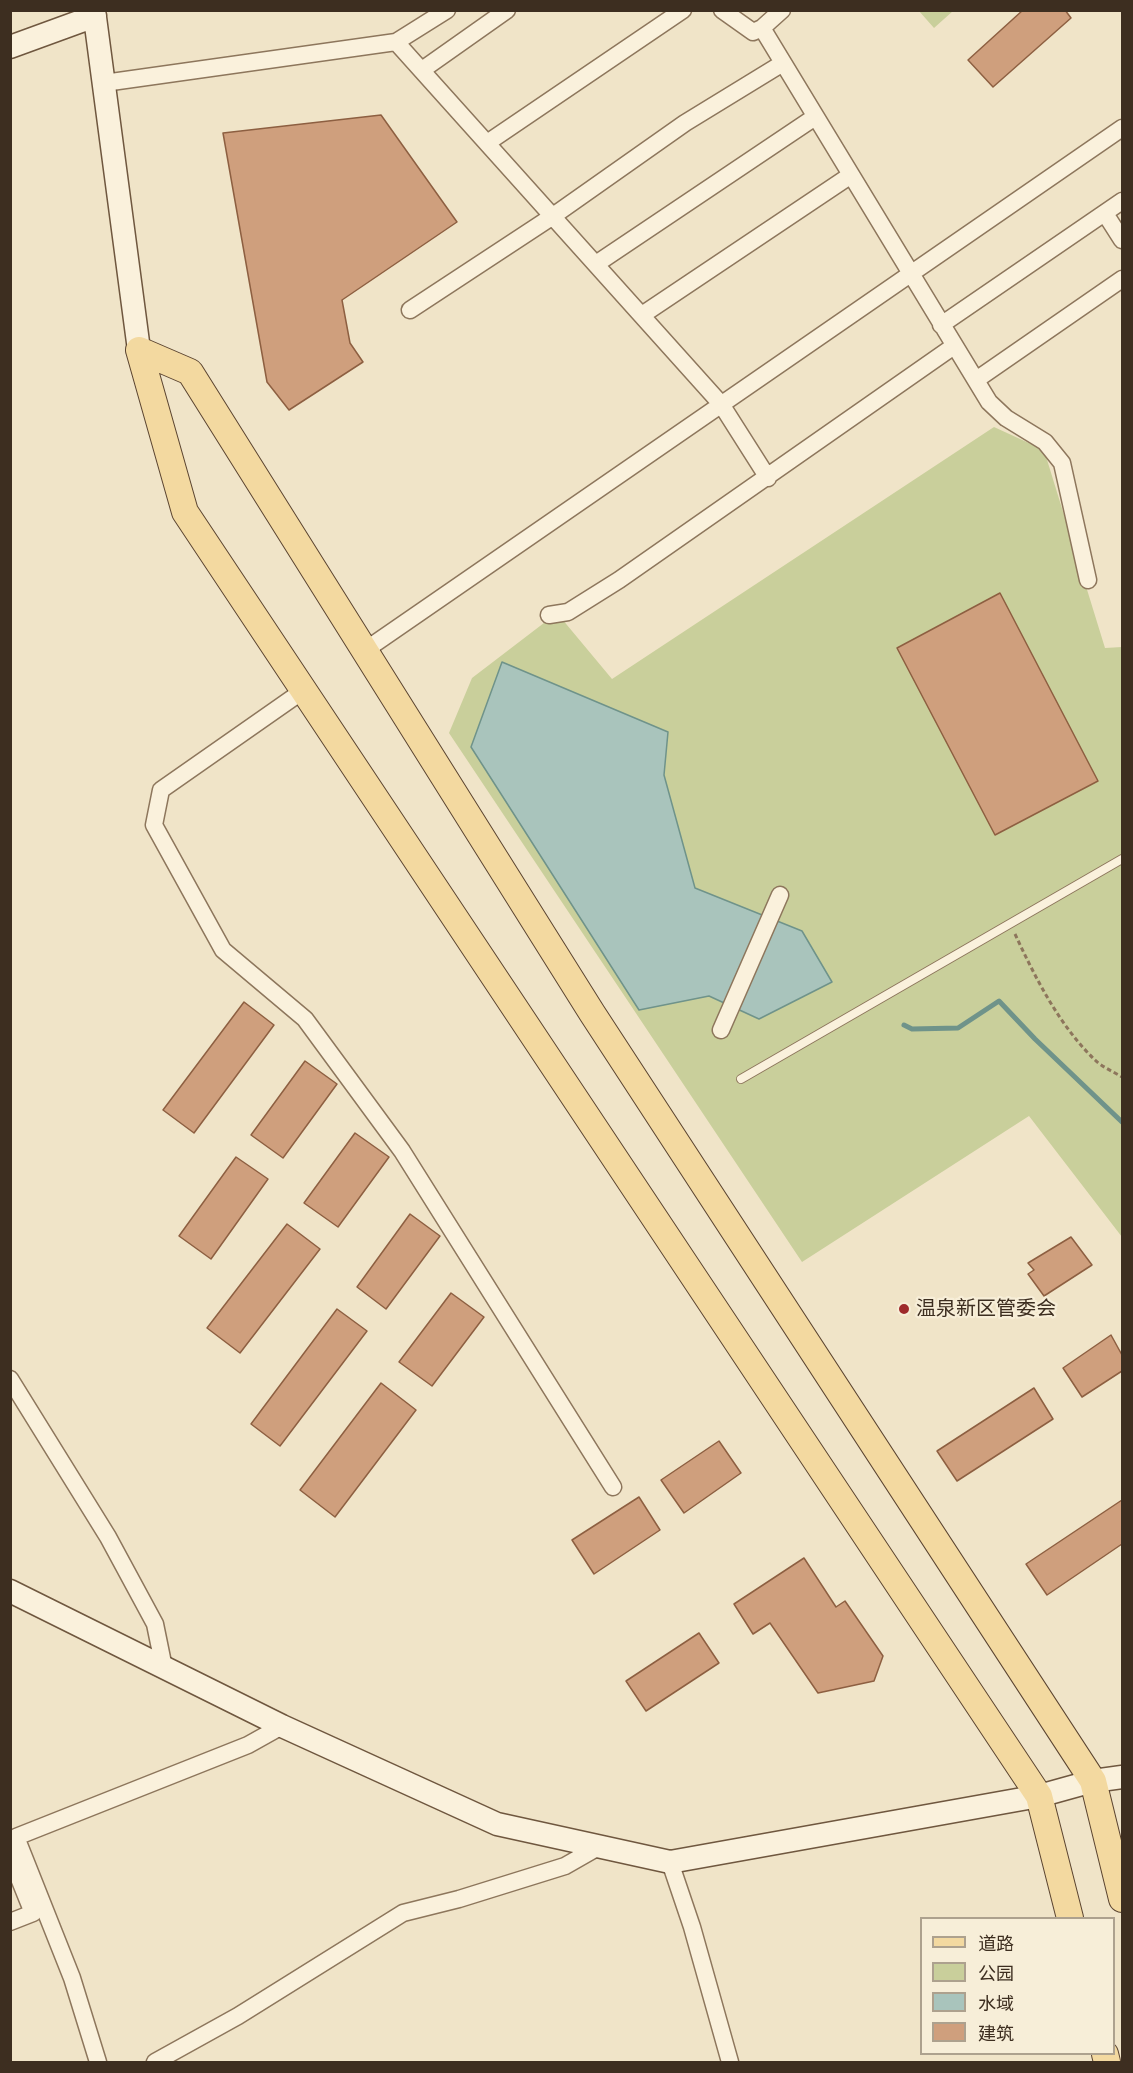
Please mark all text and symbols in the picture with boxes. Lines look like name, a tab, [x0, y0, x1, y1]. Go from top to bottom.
place label: 温泉新区管委会	[916, 1297, 1056, 1321]
marker: 温泉新区管委会	[897, 1302, 911, 1316]
legend	[920, 1917, 1115, 2055]
text: 道路	[978, 1933, 1014, 1955]
text: 公园	[978, 1963, 1014, 1985]
text: 水域	[978, 1993, 1014, 2015]
text: 建筑	[978, 2023, 1014, 2045]

